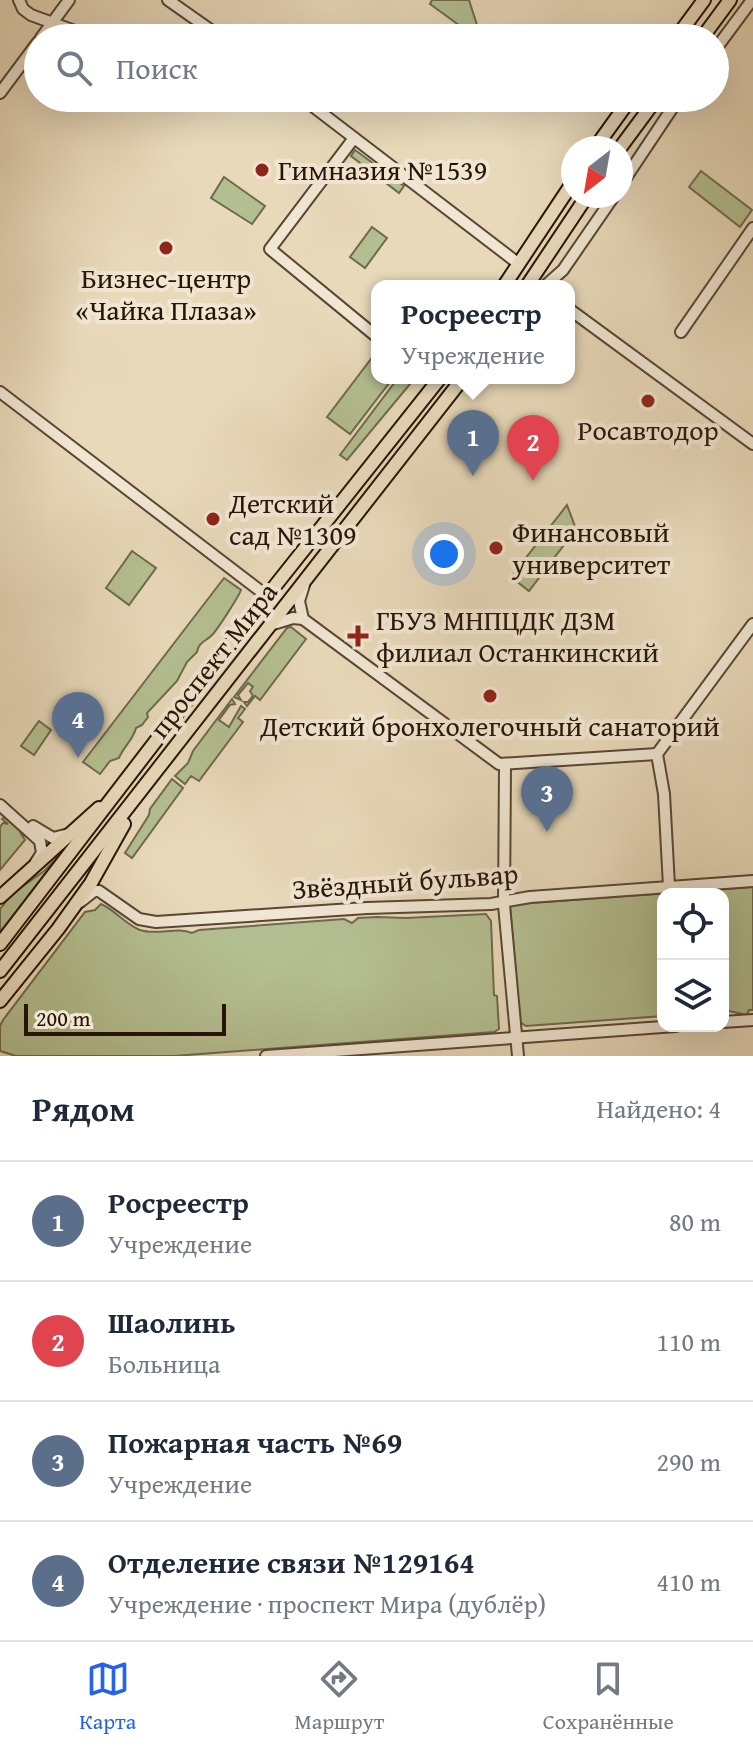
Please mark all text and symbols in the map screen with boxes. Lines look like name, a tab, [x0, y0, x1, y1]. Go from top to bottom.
search box	[24, 24, 729, 112]
icon: search	[52, 46, 96, 90]
text: Поиск	[116, 46, 198, 90]
north arrow	[561, 136, 633, 208]
place label: Гимназия №1539	[278, 149, 487, 190]
marker: Гимназия №1539	[253, 161, 271, 179]
marker: Бизнес-центр «Чайка Плаза»	[157, 239, 175, 257]
place label: Бизнес-центр «Чайка Плаза»	[75, 257, 257, 330]
popup	[371, 280, 575, 384]
text: Росреестр	[401, 291, 542, 335]
text: Учреждение	[401, 335, 545, 374]
marker: Росавтодор	[639, 392, 657, 410]
place label: Росавтодор	[577, 409, 719, 450]
pin: 1	[447, 410, 499, 476]
pin: 2	[507, 415, 559, 481]
place label: Детский сад №1309	[228, 482, 357, 555]
marker: Детский сад №1309	[204, 510, 222, 528]
place label: Финансовый университет	[511, 511, 671, 584]
your location	[424, 534, 464, 574]
marker: Финансовый университет	[487, 539, 505, 557]
street label: проспект Мира	[139, 572, 287, 746]
place label: ГБУЗ МНПЦДК ДЗМ филиал Останкинский	[376, 599, 659, 672]
marker: ГБУЗ МНПЦДК ДЗМ филиал Останкинский	[347, 625, 369, 647]
marker: Детский бронхолегочный санаторий	[481, 687, 499, 705]
pin: 4	[52, 692, 104, 758]
place label: Детский бронхолегочный санаторий	[259, 705, 720, 746]
pin: 3	[521, 766, 573, 832]
street label: Звёздный бульвар	[290, 852, 519, 909]
map controls	[657, 888, 729, 1032]
button: locate	[657, 888, 729, 960]
button: layers	[657, 960, 729, 1032]
scale bar	[24, 1000, 226, 1036]
text: 200 m	[36, 1002, 91, 1034]
text: Рядом	[32, 1084, 135, 1133]
text: Найдено: 4	[597, 1089, 721, 1128]
text: Росреестр	[108, 1180, 249, 1224]
text: 1	[51, 1202, 65, 1241]
text: 80 m	[669, 1202, 721, 1241]
text: Учреждение	[108, 1224, 252, 1263]
text: Шаолинь	[108, 1300, 236, 1344]
text: 2	[51, 1322, 65, 1361]
text: 110 m	[656, 1322, 721, 1361]
text: Больница	[108, 1344, 220, 1383]
text: Пожарная часть №69	[108, 1420, 402, 1464]
text: 3	[51, 1442, 65, 1481]
text: 290 m	[656, 1442, 721, 1481]
text: Учреждение	[108, 1464, 252, 1503]
text: Отделение связи №129164	[108, 1540, 475, 1584]
text: 4	[51, 1562, 65, 1601]
text: 410 m	[656, 1562, 721, 1601]
text: Учреждение · проспект Мира (дублёр)	[108, 1584, 546, 1623]
tab: Карта	[79, 1657, 136, 1737]
tab: Маршрут	[294, 1657, 384, 1737]
tab: Сохранённые	[543, 1657, 674, 1737]

